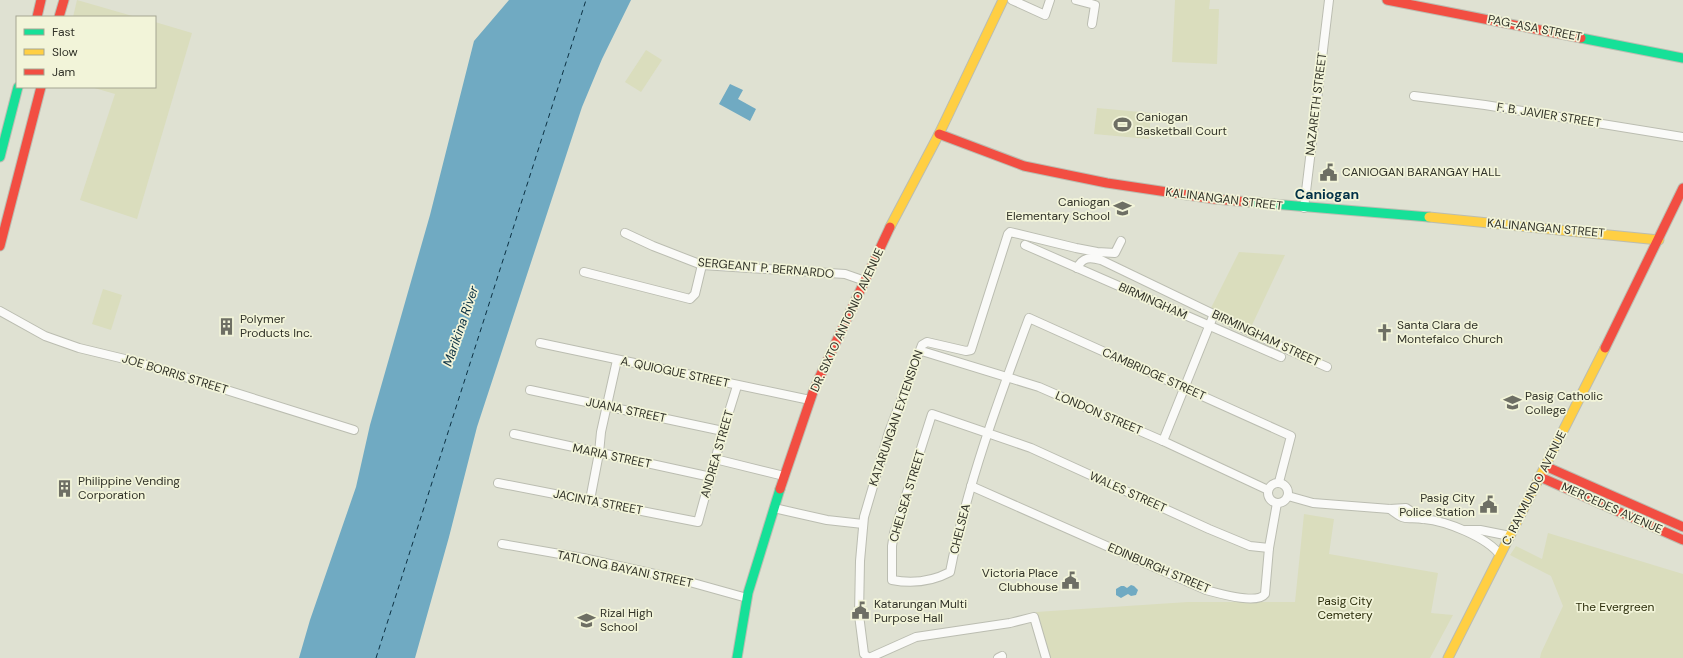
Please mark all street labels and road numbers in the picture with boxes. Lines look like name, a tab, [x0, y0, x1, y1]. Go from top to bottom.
street label: PAG-ASA STREET	[1487, 11, 1584, 45]
street label: NAZARETH STREET	[1302, 51, 1330, 156]
street label: F. B. JAVIER STREET	[1496, 99, 1603, 131]
street label: KALINANGAN STREET	[1164, 184, 1284, 214]
street label: KALINANGAN STREET	[1486, 215, 1606, 241]
street label: DR. SIXTO ANTONIO AVENUE	[807, 245, 887, 394]
street label: SERGEANT P. BERNARDO	[697, 254, 835, 282]
street label: BIRMINGHAM	[1116, 279, 1190, 323]
street label: BIRMINGHAM STREET	[1209, 306, 1323, 370]
street label: CAMBRIDGE STREET	[1100, 344, 1209, 404]
street label: KATARUNGAN EXTENSION	[865, 348, 927, 488]
street label: JOE BORRIS STREET	[120, 350, 230, 398]
street label: A. QUIOGUE STREET	[619, 353, 731, 391]
street label: LONDON STREET	[1053, 387, 1145, 439]
street label: JUANA STREET	[584, 394, 668, 426]
street label: ANDREA STREET	[697, 408, 737, 500]
street label: C. RAYMUNDO AVENUE	[1498, 428, 1570, 548]
street label: MARIA STREET	[571, 440, 653, 472]
street label: CHELSEA STREET	[885, 448, 929, 544]
street label: WALES STREET	[1087, 468, 1169, 516]
street label: MERCEDES AVENUE	[1559, 478, 1665, 538]
street label: JACINTA STREET	[552, 485, 644, 519]
street label: CHELSEA	[946, 502, 974, 556]
street label: EDINBURGH STREET	[1105, 539, 1213, 597]
street label: TATLONG BAYANI STREET	[556, 547, 695, 591]

